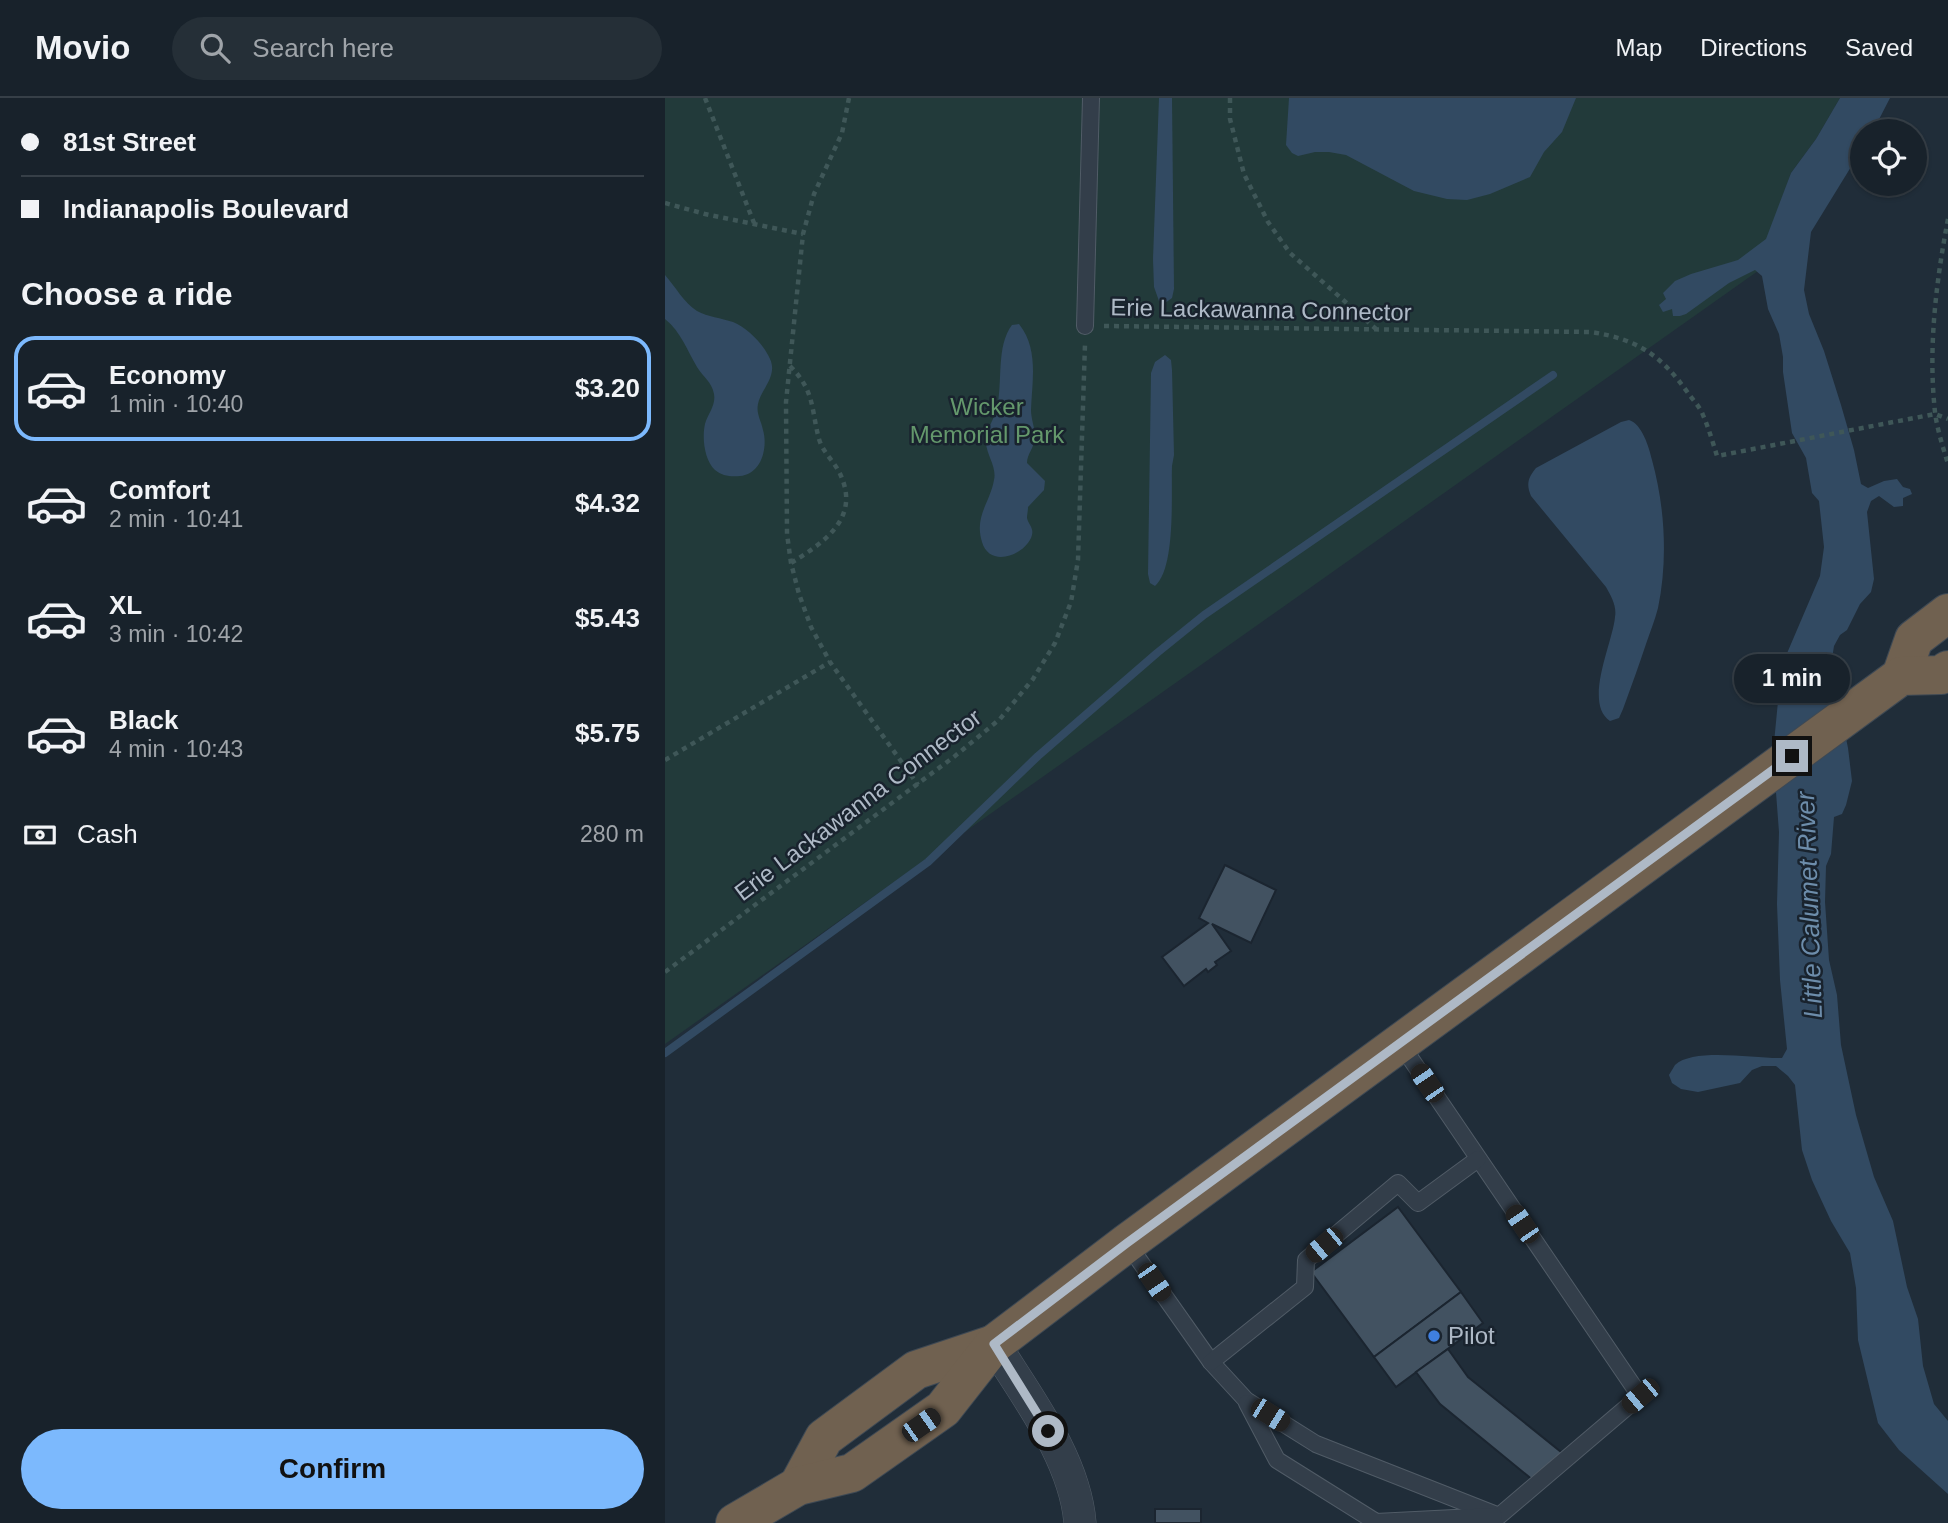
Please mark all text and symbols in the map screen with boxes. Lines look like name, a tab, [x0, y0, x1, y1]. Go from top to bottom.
search box	[172, 17, 662, 80]
text: Movio	[35, 29, 130, 66]
icon: search	[196, 29, 234, 67]
text: Search here	[252, 33, 394, 63]
text: Map	[1616, 34, 1662, 61]
text: Directions	[1700, 34, 1807, 61]
text: Saved	[1845, 34, 1913, 61]
map controls	[1850, 119, 1927, 196]
button: locate	[1850, 119, 1927, 196]
text: 81st Street	[63, 127, 196, 157]
text: Indianapolis Boulevard	[63, 194, 349, 224]
text: Choose a ride	[21, 276, 233, 312]
street label: Erie Lackawanna Connector	[1110, 293, 1412, 326]
icon: car	[25, 357, 88, 420]
text: Economy	[109, 360, 226, 390]
text: $3.20	[575, 373, 640, 403]
text: 1 min · 10:40	[109, 391, 243, 417]
park label: Wicker Memorial Park	[910, 393, 1065, 448]
icon: car	[25, 472, 88, 535]
text: Comfort	[109, 475, 210, 505]
text: $4.32	[575, 488, 640, 518]
text: 2 min · 10:41	[109, 506, 243, 532]
icon: car	[25, 587, 88, 650]
text: XL	[109, 590, 142, 620]
text: $5.43	[575, 603, 640, 633]
text: 3 min · 10:42	[109, 621, 243, 647]
callout: 1 min	[1734, 654, 1850, 704]
text: 1 min	[1762, 665, 1822, 691]
icon: car	[25, 702, 88, 765]
street label: Erie Lackawanna Connector	[729, 703, 986, 906]
text: Black	[109, 705, 178, 735]
text: $5.75	[575, 718, 640, 748]
text: 4 min · 10:43	[109, 736, 243, 762]
route end	[1776, 740, 1808, 772]
water label: Little Calumet River	[1790, 790, 1828, 1019]
icon: cash	[21, 816, 59, 854]
text: Cash	[77, 819, 138, 849]
text: 280 m	[580, 821, 644, 847]
car	[1407, 1060, 1448, 1106]
car	[1502, 1201, 1543, 1247]
car	[1302, 1223, 1347, 1267]
car	[1134, 1259, 1175, 1305]
place label: Pilot	[1448, 1322, 1495, 1349]
marker: Pilot	[1426, 1328, 1442, 1344]
car	[1618, 1374, 1663, 1418]
car	[1247, 1395, 1294, 1435]
car	[898, 1404, 945, 1446]
route start	[1032, 1415, 1064, 1447]
button: Confirm	[21, 1429, 644, 1509]

